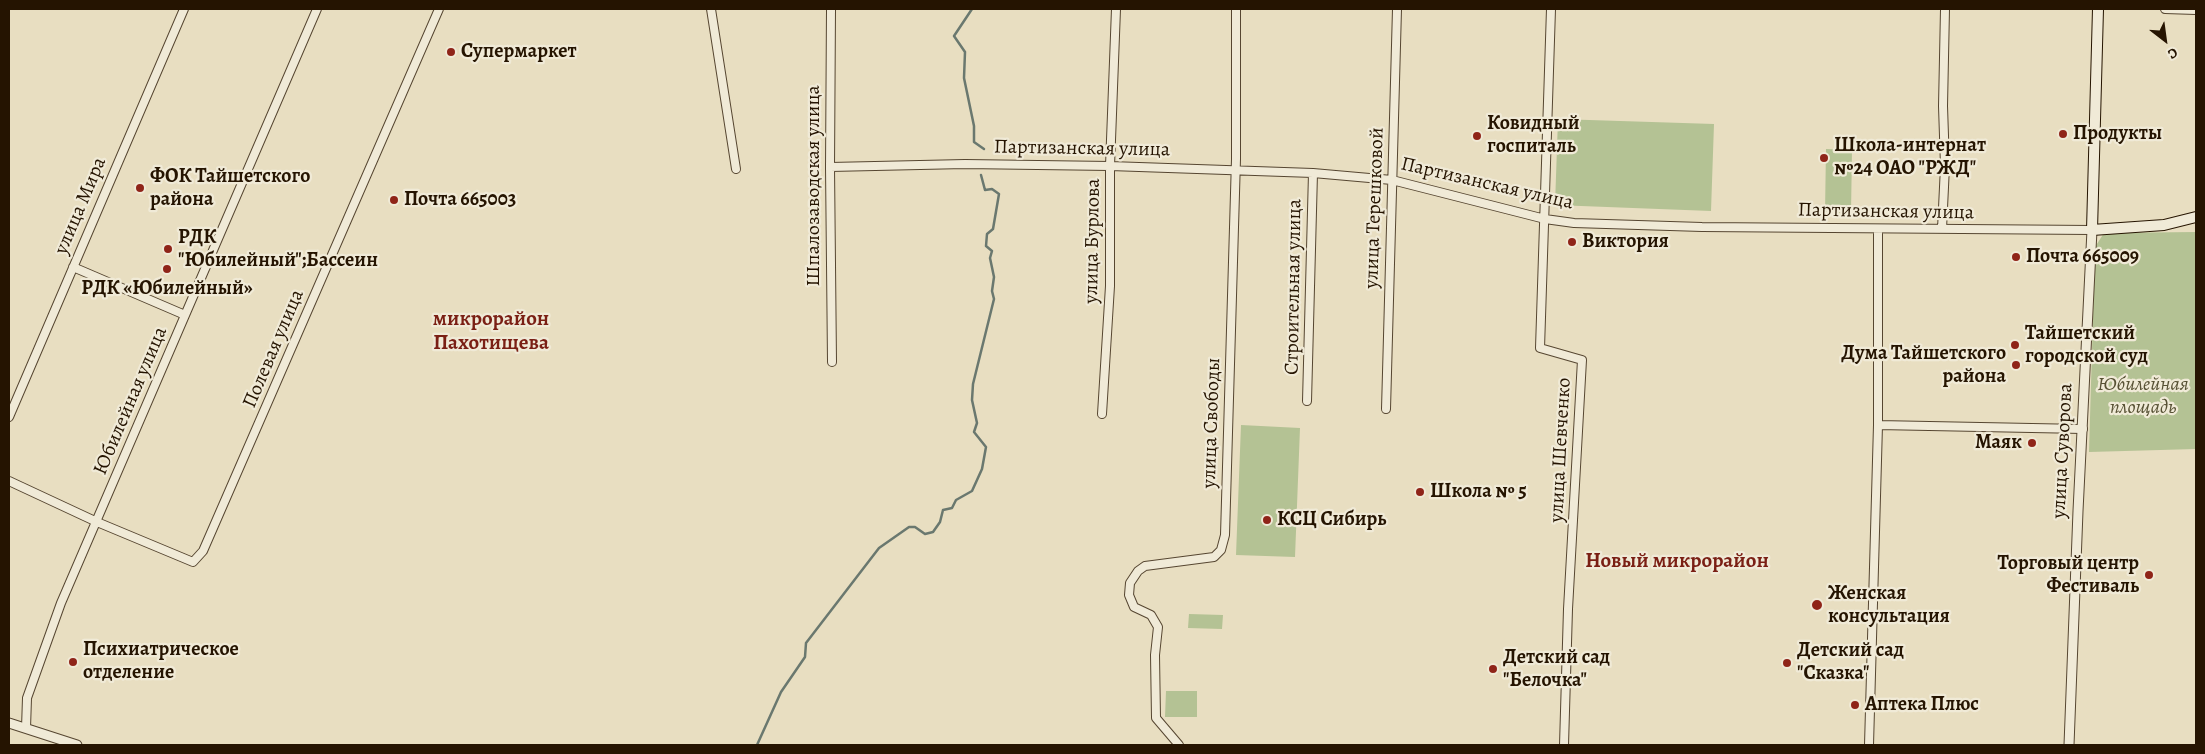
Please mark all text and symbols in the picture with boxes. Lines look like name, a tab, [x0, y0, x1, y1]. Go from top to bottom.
north arrow	[2140, 15, 2190, 65]
place label: Супермаркет	[461, 40, 577, 64]
text: С	[2164, 43, 2181, 64]
marker: Супермаркет	[445, 46, 457, 58]
street label: Шпалозаводская улица	[802, 85, 826, 287]
place label: Ковидный госпиталь	[1487, 112, 1580, 159]
place label: Продукты	[2073, 122, 2162, 146]
street label: улица Терешковой	[1360, 127, 1390, 289]
marker: Продукты	[2057, 128, 2069, 140]
marker: Ковидный госпиталь	[1471, 130, 1483, 142]
place label: Школа-интернат №24 ОАО "РЖД"	[1834, 134, 1986, 181]
street label: Партизанская улица	[994, 135, 1170, 163]
street label: Партизанская улица	[1398, 152, 1576, 216]
marker: Школа-интернат №24 ОАО "РЖД"	[1818, 152, 1830, 164]
street label: улица Мира	[50, 154, 112, 258]
place label: ФОК Тайшетского района	[150, 165, 310, 212]
street label: улица Бурлова	[1080, 178, 1106, 304]
marker: ФОК Тайшетского района	[134, 182, 146, 194]
place label: Почта 665003	[404, 188, 516, 212]
marker: Почта 665003	[388, 194, 400, 206]
street label: Партизанская улица	[1798, 198, 1974, 226]
street label: Строительная улица	[1280, 199, 1308, 375]
place label: РДК "Юбилейный";Бассеин	[178, 226, 378, 273]
place label: Виктория	[1582, 230, 1669, 254]
marker: Виктория	[1566, 236, 1578, 248]
marker: РДК "Юбилейный";Бассеин	[162, 243, 174, 255]
place label: Почта 665009	[2026, 245, 2139, 269]
marker: Почта 665009	[2010, 251, 2022, 263]
marker: РДК «Юбилейный»	[161, 263, 173, 275]
place label: РДК «Юбилейный»	[81, 277, 253, 301]
street label: Полевая улица	[238, 286, 310, 412]
district label: микрорайон Пахотищева	[433, 307, 549, 357]
place label: Тайшетский городской суд	[2025, 322, 2148, 369]
street label: Юбилейная улица	[89, 323, 173, 479]
marker: Тайшетский городской суд	[2009, 339, 2021, 351]
place label: Дума Тайшетского района	[1841, 342, 2006, 389]
street label: улица Свободы	[1198, 357, 1226, 489]
marker: Дума Тайшетского района	[2010, 359, 2022, 371]
park label: Юбилейная площадь	[2097, 373, 2189, 420]
street label: улица Шевченко	[1545, 377, 1577, 523]
street label: улица Суворова	[2047, 383, 2079, 519]
place label: Маяк	[1975, 431, 2022, 455]
marker: Маяк	[2026, 437, 2038, 449]
place label: Школа № 5	[1430, 480, 1527, 504]
marker: Школа № 5	[1414, 486, 1426, 498]
place label: КСЦ Сибирь	[1277, 508, 1386, 532]
marker: КСЦ Сибирь	[1261, 514, 1273, 526]
district label: Новый микрорайон	[1585, 549, 1769, 575]
place label: Торговый центр Фестиваль	[1997, 552, 2139, 599]
marker: Торговый центр Фестиваль	[2143, 569, 2155, 581]
place label: Женская консультация	[1828, 582, 1950, 629]
marker: Женская консультация	[1810, 598, 1824, 612]
place label: Психиатрическое отделение	[83, 638, 239, 685]
place label: Детский сад "Сказка"	[1797, 639, 1904, 686]
place label: Детский сад "Белочка"	[1503, 646, 1610, 693]
marker: Психиатрическое отделение	[67, 656, 79, 668]
marker: Детский сад "Сказка"	[1781, 657, 1793, 669]
marker: Детский сад "Белочка"	[1487, 663, 1499, 675]
place label: Аптека Плюс	[1865, 693, 1979, 717]
marker: Аптека Плюс	[1849, 699, 1861, 711]

